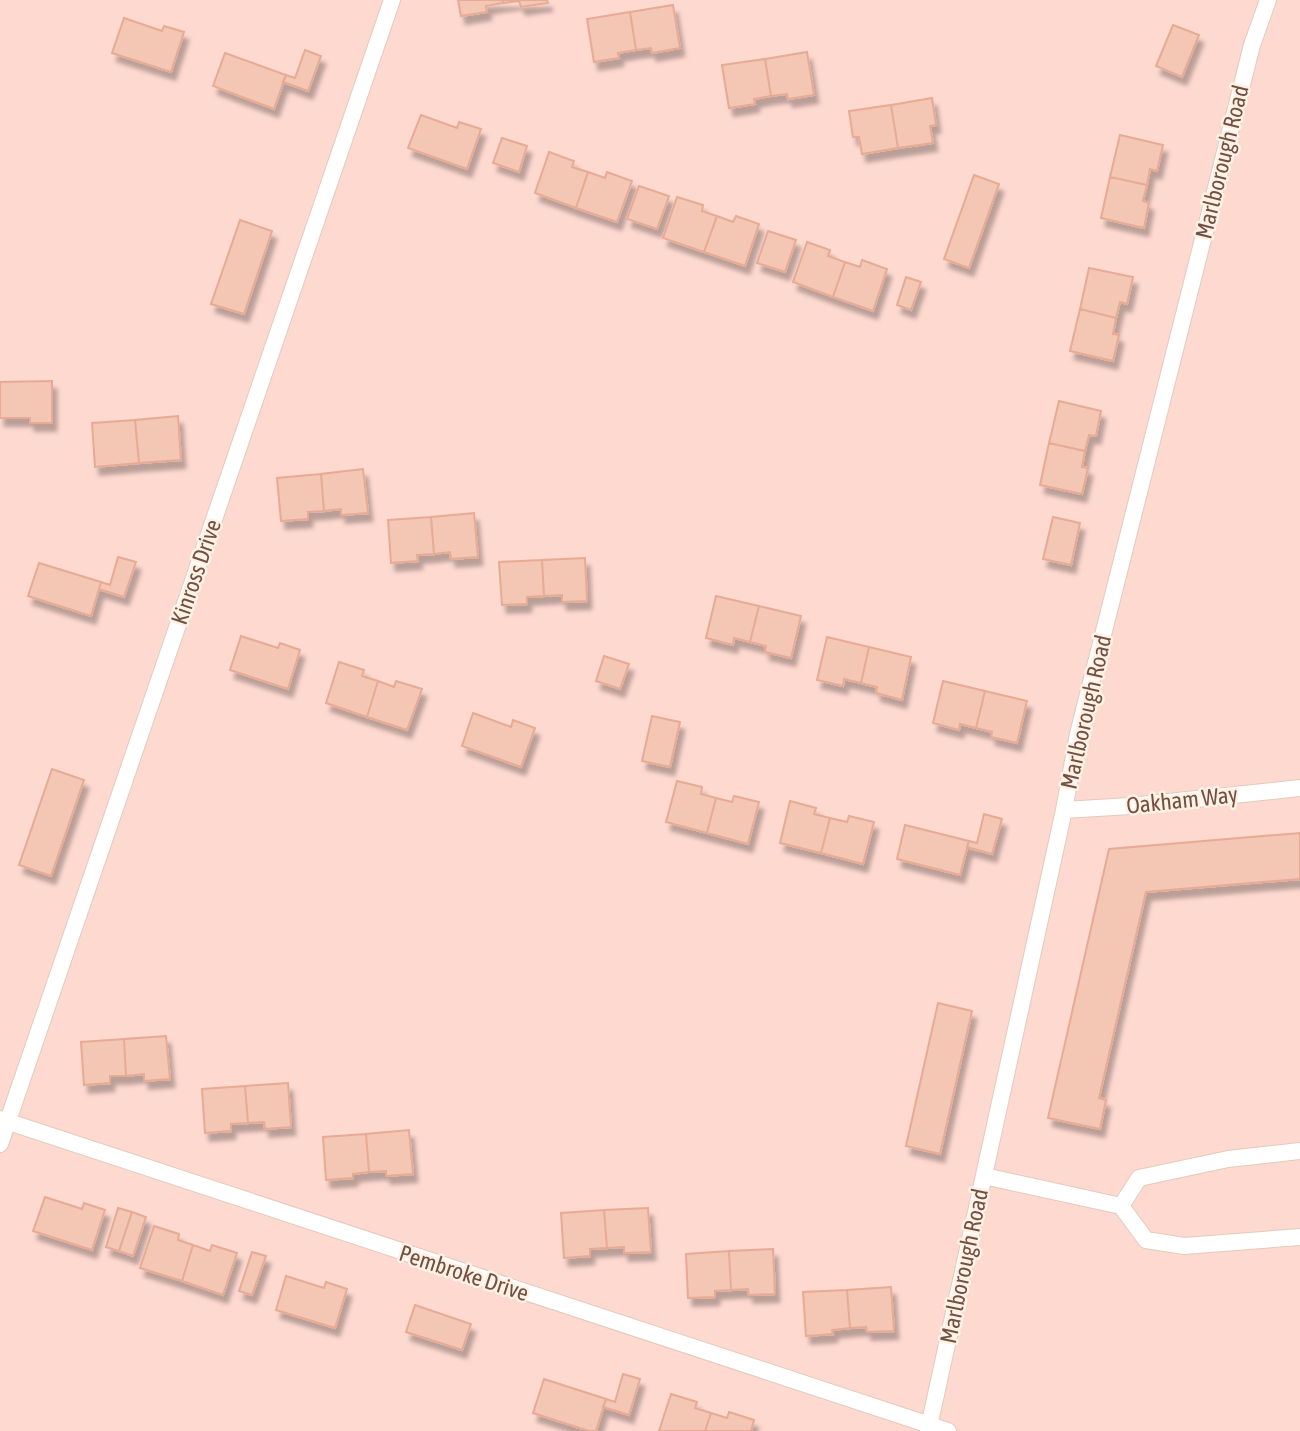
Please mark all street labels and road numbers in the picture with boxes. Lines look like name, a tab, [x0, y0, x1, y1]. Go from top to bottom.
street label: Marlborough Road	[1190, 82, 1254, 242]
street label: Kinross Drive	[166, 516, 226, 628]
street label: Marlborough Road	[1056, 632, 1116, 792]
street label: Oakham Way	[1125, 781, 1239, 819]
street label: Marlborough Road	[935, 1186, 993, 1346]
street label: Pembroke Drive	[396, 1240, 532, 1306]

